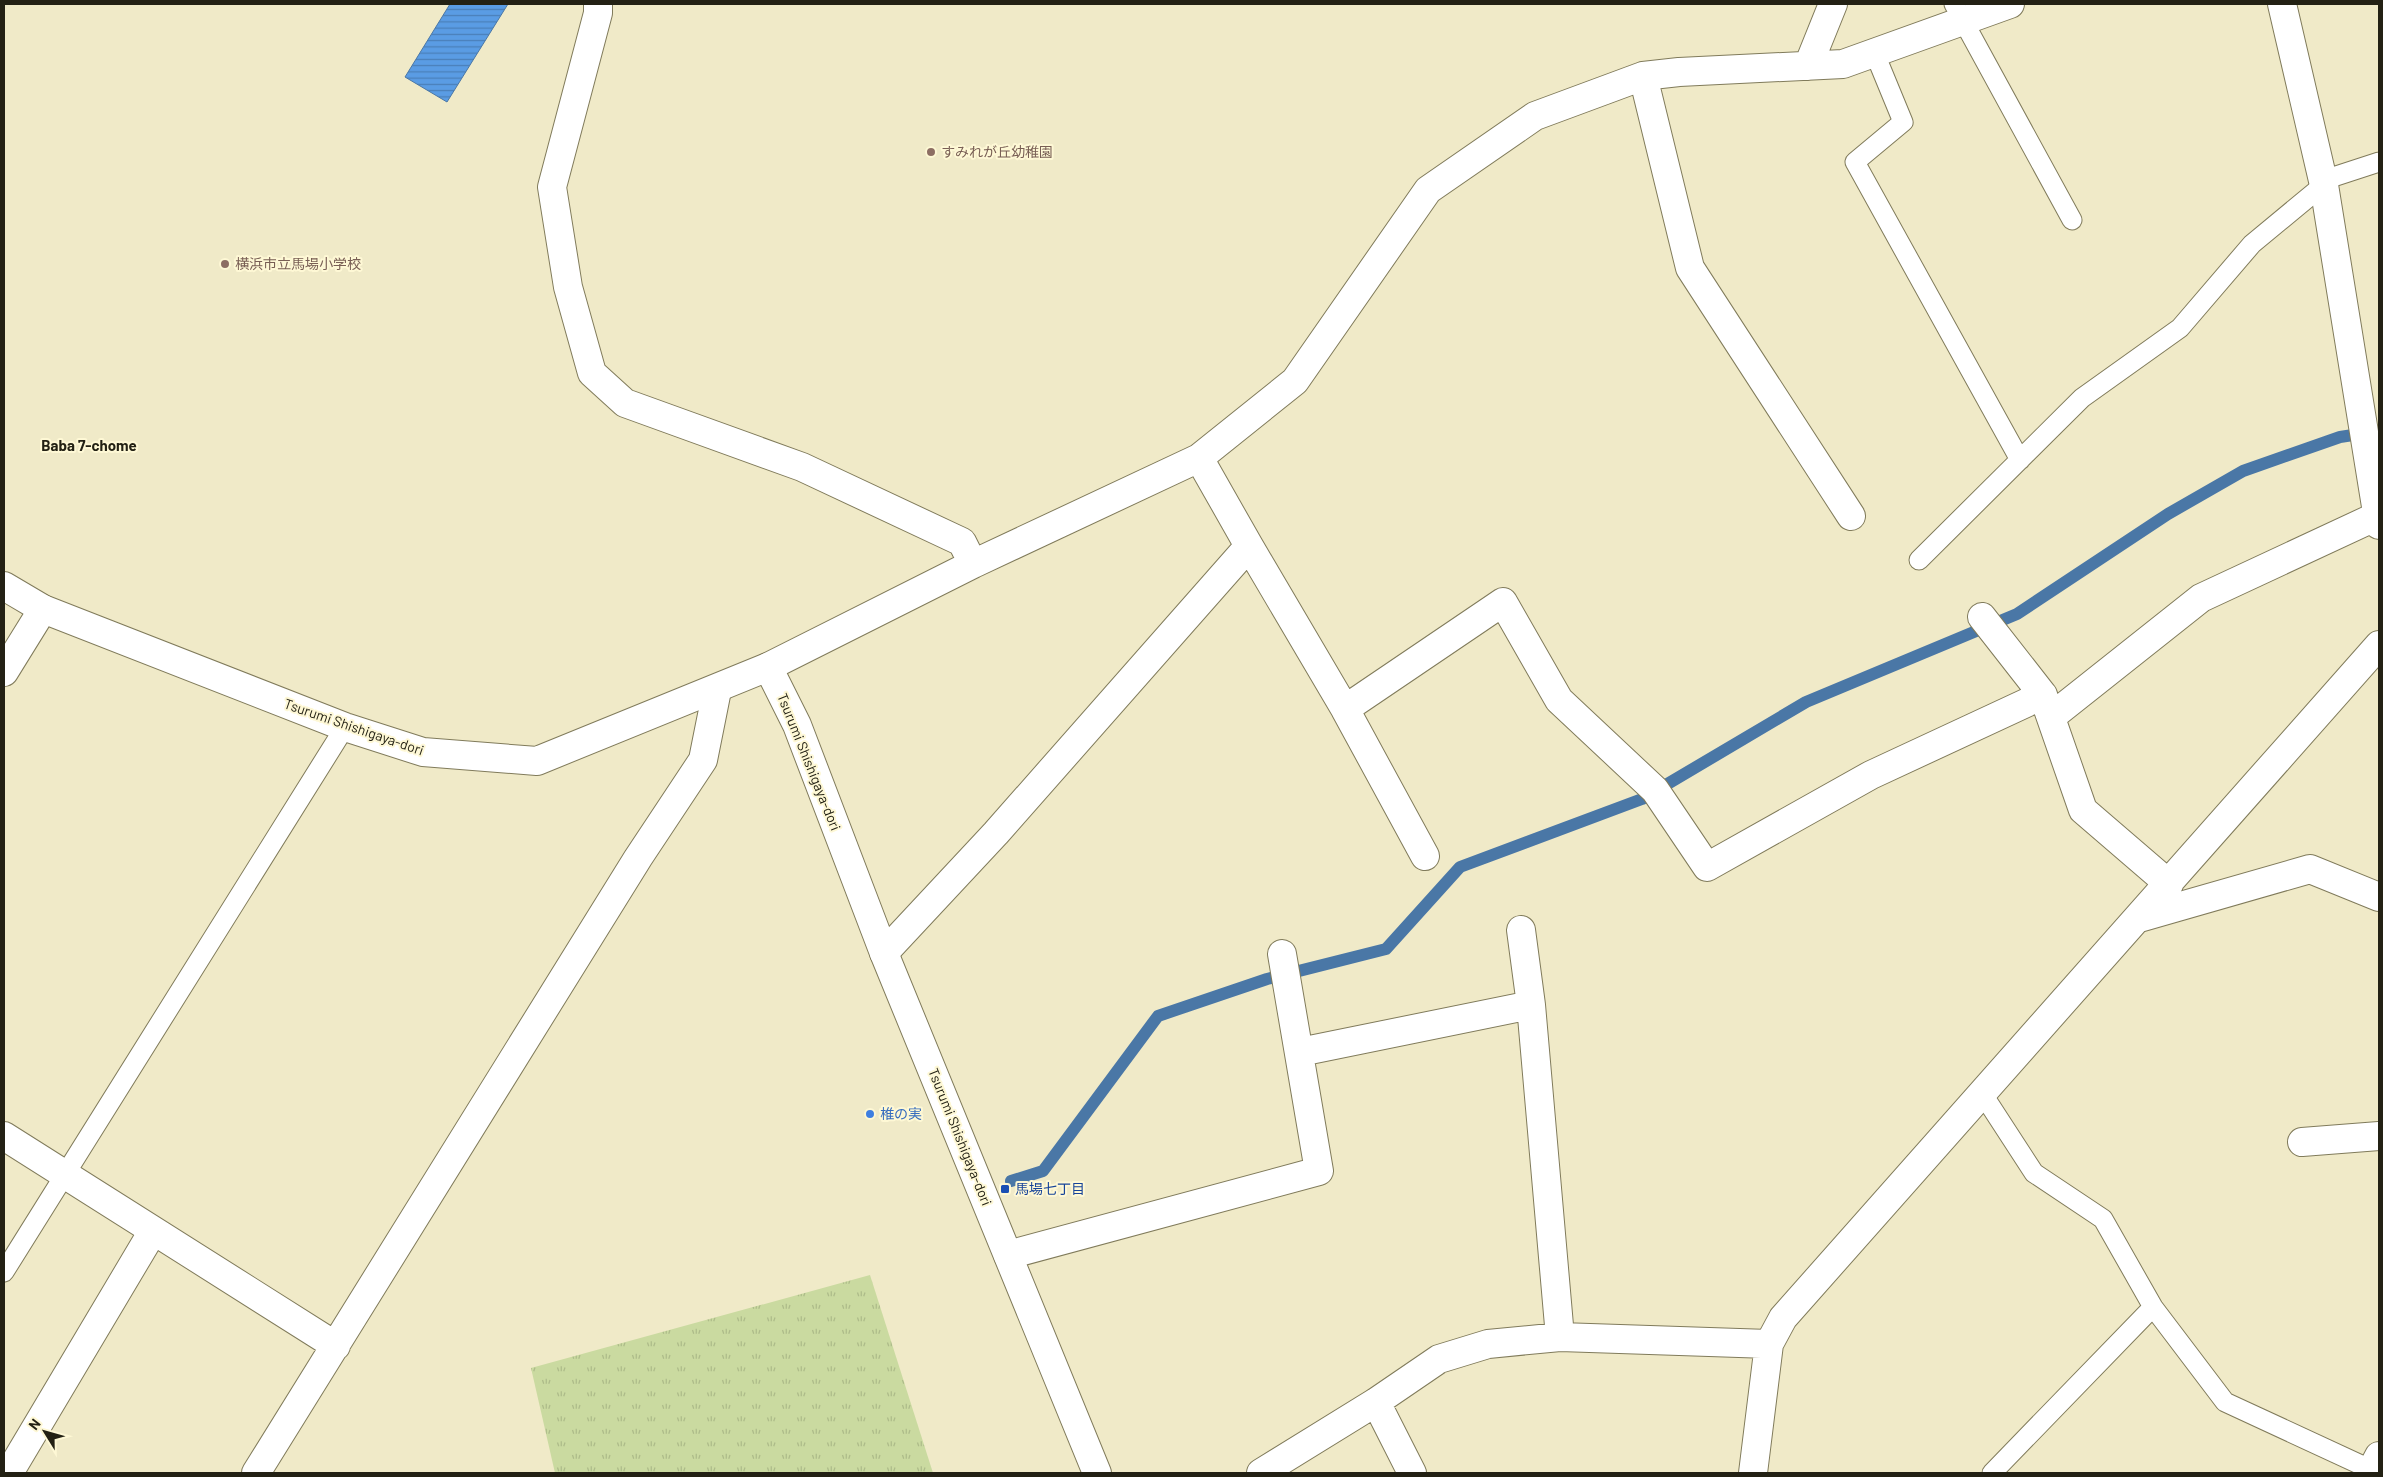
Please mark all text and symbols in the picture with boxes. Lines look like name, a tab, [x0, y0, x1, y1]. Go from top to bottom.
place label: すみれが丘幼稚園	[941, 143, 1053, 160]
marker: すみれが丘幼稚園	[925, 146, 937, 158]
place label: 横浜市立馬場小学校	[235, 255, 361, 272]
marker: 横浜市立馬場小学校	[219, 258, 231, 270]
district label: Baba 7-chome	[41, 436, 137, 454]
street label: Tsurumi Shishigaya-dori	[774, 691, 845, 833]
street label: Tsurumi Shishigaya-dori	[282, 695, 426, 758]
street label: Tsurumi Shishigaya-dori	[925, 1066, 996, 1208]
place label: 椎の実	[880, 1105, 922, 1122]
marker: 椎の実	[864, 1108, 876, 1120]
place label: 馬場七丁目	[1015, 1180, 1085, 1197]
marker: 馬場七丁目	[999, 1183, 1011, 1195]
north arrow	[20, 1407, 70, 1457]
text: N	[25, 1415, 44, 1433]

